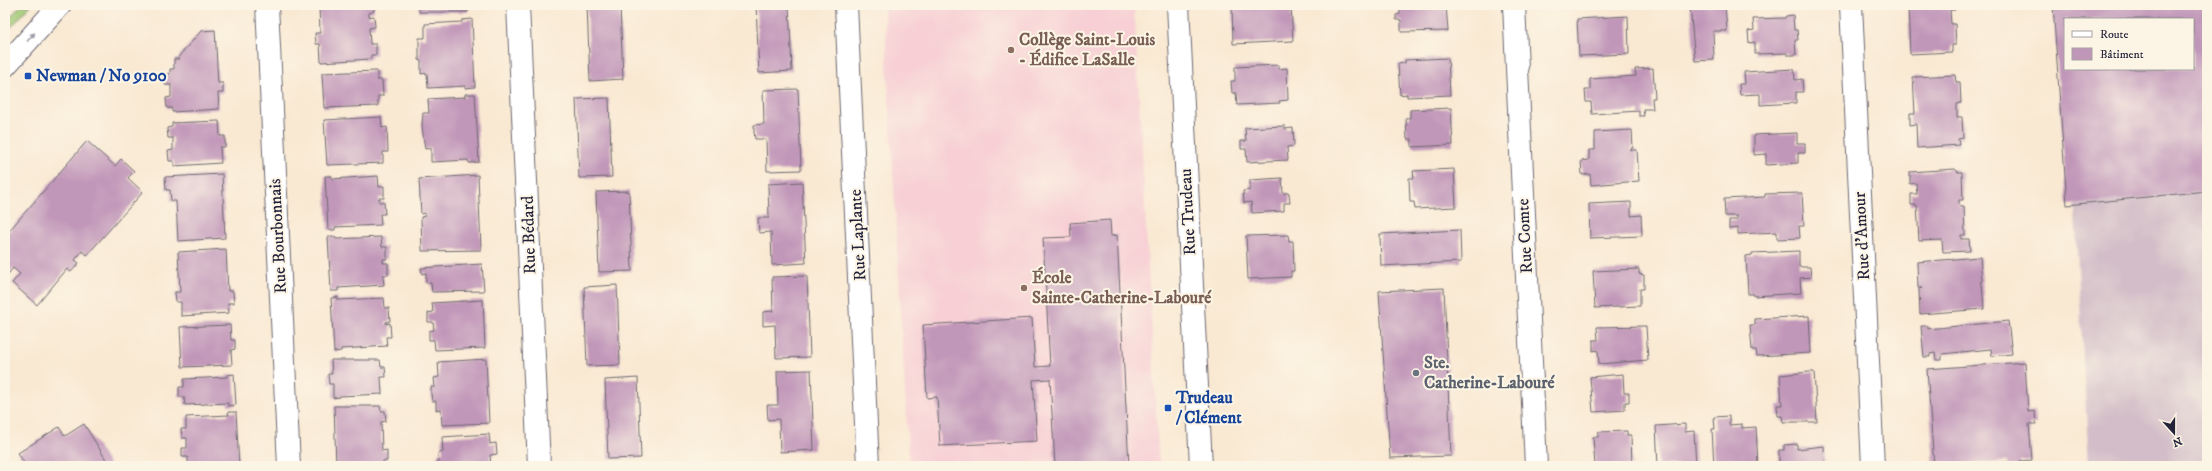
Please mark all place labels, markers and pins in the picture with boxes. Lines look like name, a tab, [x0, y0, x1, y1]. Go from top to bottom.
place label: Collège Saint-Louis - Édifice LaSalle	[1019, 29, 1155, 71]
marker: Collège Saint-Louis - Édifice LaSalle	[1006, 45, 1016, 55]
place label: Newman / No 9100	[36, 65, 167, 87]
marker: Newman / No 9100	[23, 71, 33, 81]
place label: École Sainte-Catherine-Labouré	[1032, 266, 1212, 309]
marker: École Sainte-Catherine-Labouré	[1019, 283, 1029, 293]
place label: Ste. Catherine-Labouré	[1424, 352, 1556, 394]
marker: Ste. Catherine-Labouré	[1411, 368, 1421, 378]
place label: Trudeau / Clément	[1175, 387, 1242, 429]
marker: Trudeau / Clément	[1163, 403, 1173, 413]

